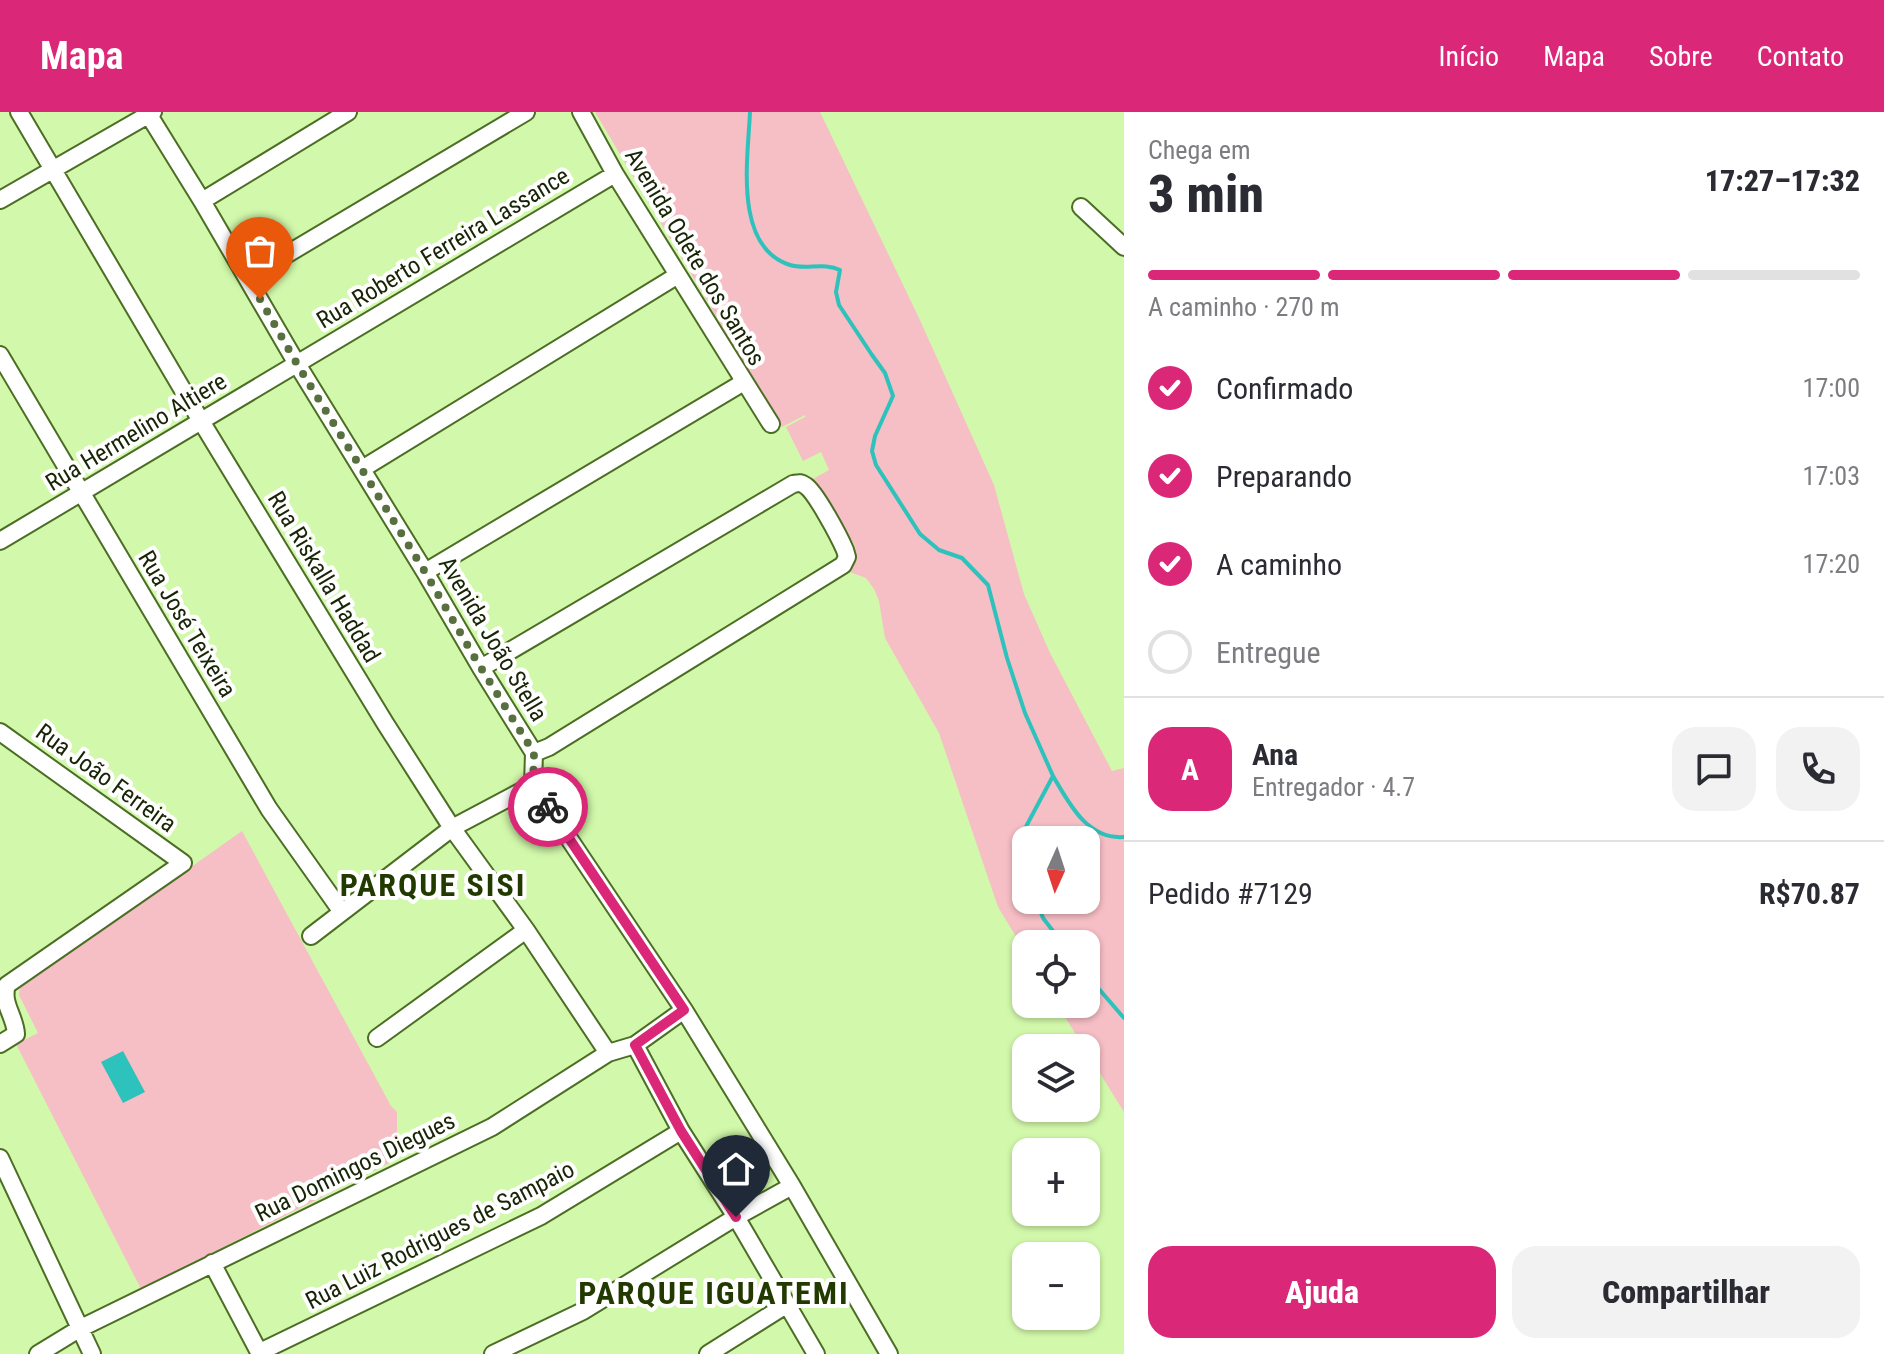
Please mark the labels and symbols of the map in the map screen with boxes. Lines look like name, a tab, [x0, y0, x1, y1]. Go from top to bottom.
street label: Avenida Odete dos Santos	[619, 144, 771, 370]
street label: Rua Roberto Ferreira Lassance	[312, 161, 574, 335]
pin	[226, 217, 294, 299]
street label: Rua Hermelino Altiere	[41, 367, 231, 497]
street label: Rua Riskalla Haddad	[262, 486, 386, 668]
street label: Rua José Teixeira	[132, 546, 242, 702]
street label: Avenida João Stella	[433, 552, 553, 726]
street label: Rua João Ferreira	[31, 718, 181, 838]
courier	[508, 767, 588, 847]
north arrow	[1012, 826, 1100, 914]
district label: PARQUE SISI	[340, 866, 526, 904]
street label: Rua Domingos Diegues	[251, 1106, 459, 1228]
pin	[702, 1135, 770, 1217]
street label: Rua Luiz Rodrigues de Sampaio	[301, 1155, 579, 1315]
district label: PARQUE IGUATEMI	[578, 1274, 850, 1312]

